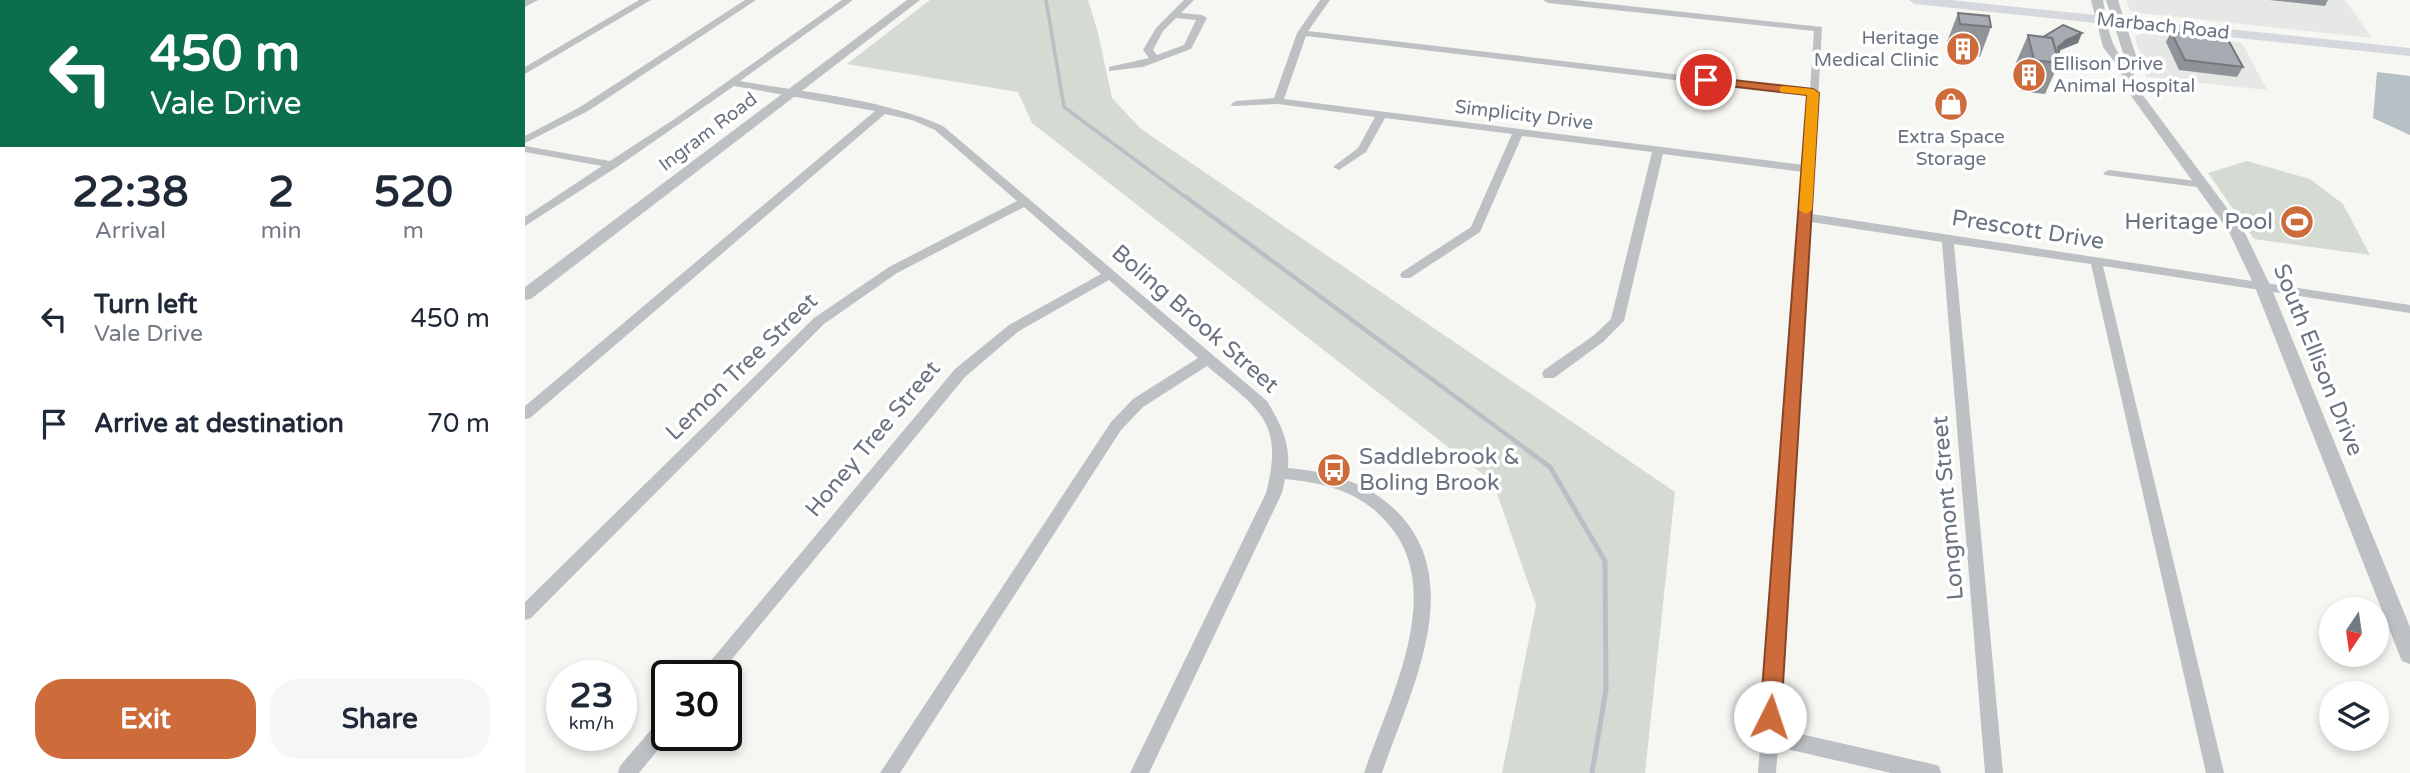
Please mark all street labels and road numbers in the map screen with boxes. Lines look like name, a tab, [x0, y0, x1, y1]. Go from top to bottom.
street label: Marbach Road	[2096, 8, 2230, 44]
street label: Ingram Road	[655, 88, 761, 176]
street label: Simplicity Drive	[1454, 96, 1594, 134]
street label: Prescott Drive	[1950, 204, 2106, 256]
street label: Boling Brook Street	[1106, 239, 1284, 399]
street label: South Ellison Drive	[2267, 260, 2369, 460]
street label: Lemon Tree Street	[660, 287, 824, 447]
street label: Honey Tree Street	[800, 355, 947, 523]
street label: Longmont Street	[1926, 414, 1970, 601]

